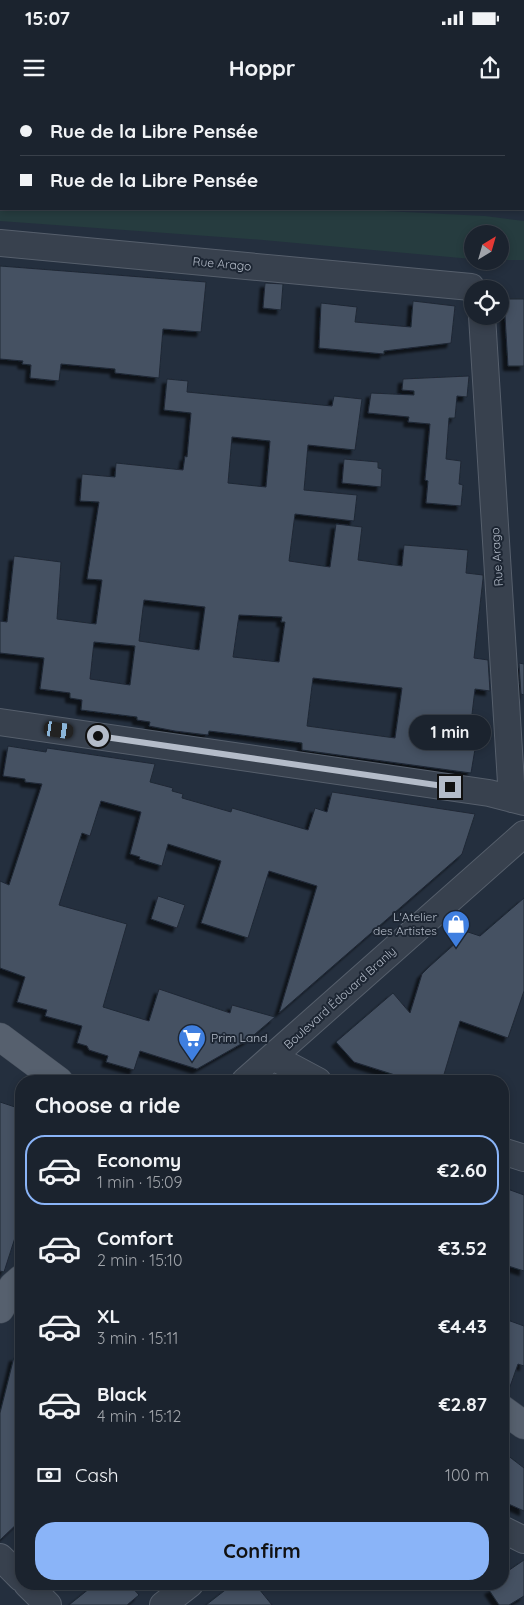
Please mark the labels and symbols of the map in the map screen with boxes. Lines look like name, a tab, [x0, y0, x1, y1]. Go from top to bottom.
north arrow	[464, 225, 509, 270]
street label: Rue Arago	[192, 253, 252, 274]
street label: Rue Arago	[487, 527, 506, 587]
callout: 1 min	[409, 714, 491, 750]
car	[43, 720, 74, 740]
route start	[87, 725, 109, 747]
route end	[439, 776, 461, 798]
place label: L'Atelier des Artistes	[373, 909, 437, 938]
shop icon: L'Atelier des Artistes	[441, 909, 471, 948]
street label: Boulevard Édouard Branly	[280, 943, 399, 1052]
supermarket icon: Prim Land	[177, 1023, 207, 1062]
place label: Prim Land	[211, 1030, 267, 1045]

